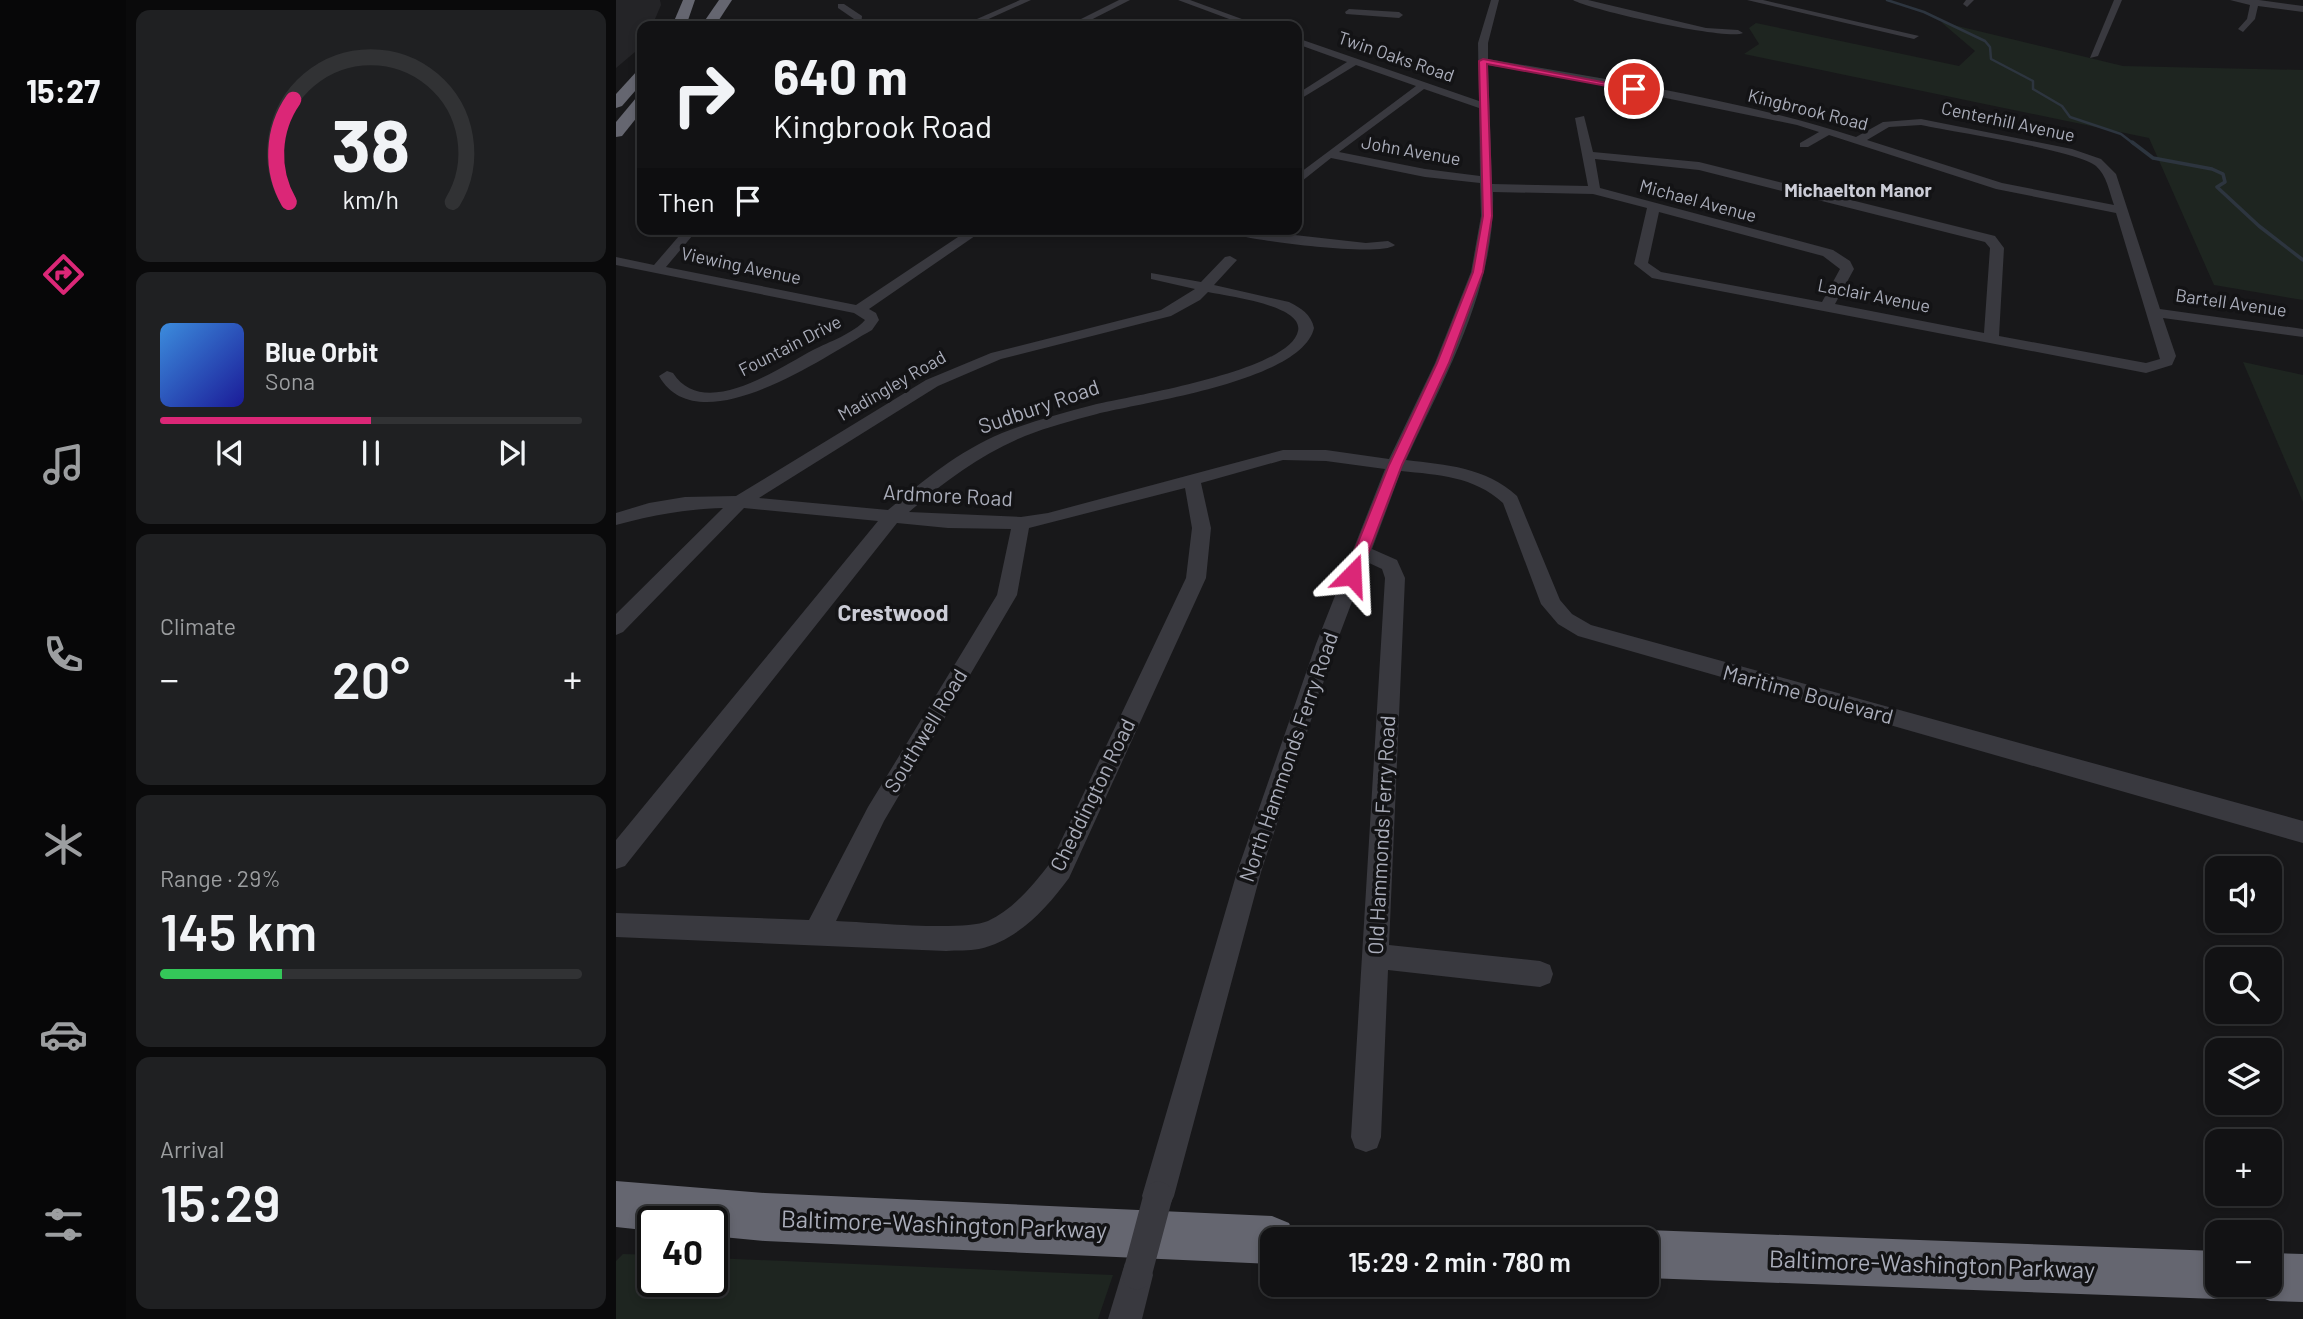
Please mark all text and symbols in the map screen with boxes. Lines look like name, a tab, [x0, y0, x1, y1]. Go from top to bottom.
street label: Twin Oaks Road	[1335, 26, 1457, 86]
text: 640 m	[773, 46, 908, 105]
icon: right	[658, 49, 749, 140]
pin	[1604, 59, 1664, 119]
icon: arrive	[1615, 70, 1653, 108]
text: 15:27	[26, 71, 100, 109]
street label: Kingbrook Road	[1746, 83, 1871, 135]
street label: Centerhill Avenue	[1939, 96, 2077, 146]
text: 38	[332, 99, 410, 187]
text: Kingbrook Road	[773, 106, 992, 144]
street label: John Avenue	[1360, 130, 1463, 170]
street label: Michael Avenue	[1637, 174, 1759, 226]
district label: Michaelton Manor	[1784, 178, 1933, 201]
icon: arrive	[729, 182, 767, 220]
text: km/h	[343, 184, 399, 214]
text: Then	[658, 186, 715, 217]
street label: Viewing Avenue	[679, 242, 803, 288]
icon: directions	[39, 250, 88, 299]
street label: Laclair Avenue	[1816, 273, 1932, 317]
street label: Bartell Avenue	[2174, 283, 2288, 321]
street label: Fountain Drive	[734, 310, 845, 380]
text: Blue Orbit	[265, 336, 378, 367]
street label: Madingley Road	[834, 345, 949, 425]
text: Sona	[265, 367, 315, 395]
street label: Sudbury Road	[975, 373, 1102, 438]
icon: previous	[211, 434, 249, 472]
icon: pause	[352, 434, 390, 472]
icon: next	[493, 434, 531, 472]
icon: music	[39, 440, 88, 489]
street label: Ardmore Road	[883, 479, 1014, 510]
position arrow	[1315, 538, 1389, 612]
district label: Crestwood	[837, 598, 949, 626]
text: Climate	[160, 612, 236, 640]
street label: North Hammonds Ferry Road	[1233, 628, 1342, 885]
icon: phone	[39, 630, 88, 679]
text: 20°	[332, 647, 410, 709]
text: −	[160, 655, 179, 701]
text: +	[563, 655, 582, 701]
street label: Maritime Boulevard	[1720, 659, 1896, 728]
street label: Southwell Road	[878, 664, 971, 797]
street label: Cheddington Road	[1044, 714, 1139, 875]
street label: Old Hammonds Ferry Road	[1362, 715, 1399, 955]
icon: climate	[39, 820, 88, 869]
map controls	[2205, 856, 2282, 1297]
button: sound	[2205, 856, 2282, 933]
text: Range · 29%	[160, 864, 281, 892]
text: 145 km	[160, 899, 317, 961]
button: search	[2205, 947, 2282, 1024]
icon: car	[39, 1010, 88, 1059]
button: layers	[2205, 1038, 2282, 1115]
button: +	[2205, 1129, 2282, 1206]
text: Arrival	[160, 1135, 224, 1163]
text: 15:29	[160, 1170, 280, 1232]
icon: filters	[39, 1200, 88, 1249]
street label: Baltimore-Washington Parkway	[780, 1203, 1108, 1244]
speed limit sign: 40	[637, 1206, 728, 1297]
button: −	[2205, 1220, 2282, 1297]
street label: Baltimore-Washington Parkway	[1768, 1243, 2096, 1284]
text: 15:29 · 2 min · 780 m	[1348, 1246, 1571, 1277]

